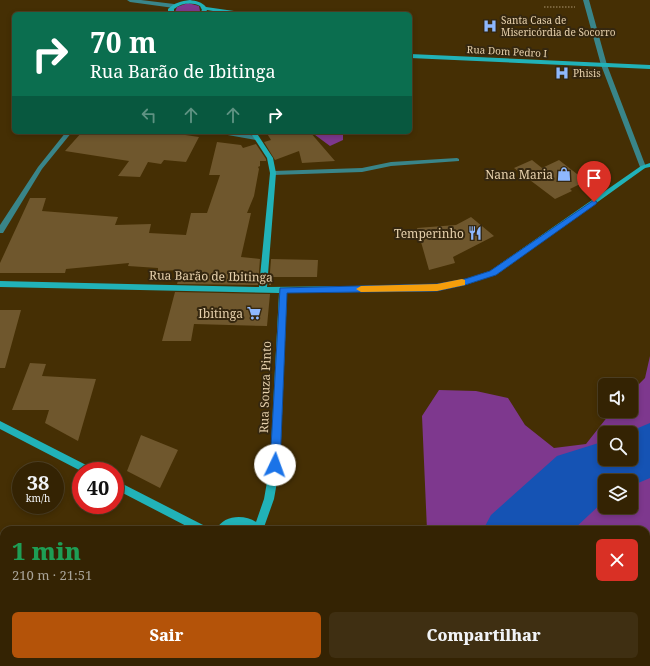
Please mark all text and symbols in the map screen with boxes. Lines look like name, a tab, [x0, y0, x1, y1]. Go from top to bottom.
place label: Santa Casa de Misericórdia de Socorro	[501, 13, 616, 39]
hospital icon: Santa Casa de Misericórdia de Socorro	[482, 18, 498, 34]
text: 70 m	[90, 23, 157, 61]
icon: right	[24, 28, 76, 80]
street label: Rua Dom Pedro I	[466, 42, 548, 60]
text: Rua Barão de Ibitinga	[90, 59, 276, 83]
hospital icon: Phisis	[554, 65, 570, 81]
place label: Phisis	[573, 66, 601, 80]
icon: left	[138, 104, 160, 126]
icon: ahead	[180, 104, 202, 126]
icon: ahead	[222, 104, 244, 126]
icon: right	[264, 104, 286, 126]
pin	[577, 161, 611, 202]
place label: Nana Maria	[485, 166, 553, 183]
shop icon: Nana Maria	[556, 166, 572, 182]
icon: arrive	[583, 167, 605, 189]
place label: Temperinho	[394, 225, 464, 242]
restaurant icon: Temperinho	[467, 225, 483, 241]
street label: Rua Barão de Ibitinga	[149, 266, 273, 286]
place label: Ibitinga	[198, 305, 243, 322]
supermarket icon: Ibitinga	[246, 305, 262, 321]
street label: Rua Souza Pinto	[255, 340, 275, 433]
map controls	[598, 378, 638, 514]
button: sound	[598, 378, 638, 418]
button: search	[598, 426, 638, 466]
position arrow	[254, 444, 296, 486]
speed limit sign: 40	[72, 462, 124, 514]
text: 38	[27, 469, 49, 496]
button: layers	[598, 474, 638, 514]
text: km/h	[26, 491, 50, 505]
text: 1 min	[12, 534, 81, 567]
button: close	[596, 539, 638, 581]
text: 210 m · 21:51	[12, 566, 92, 584]
button: Sair	[12, 612, 321, 658]
button: Compartilhar	[329, 612, 638, 658]

